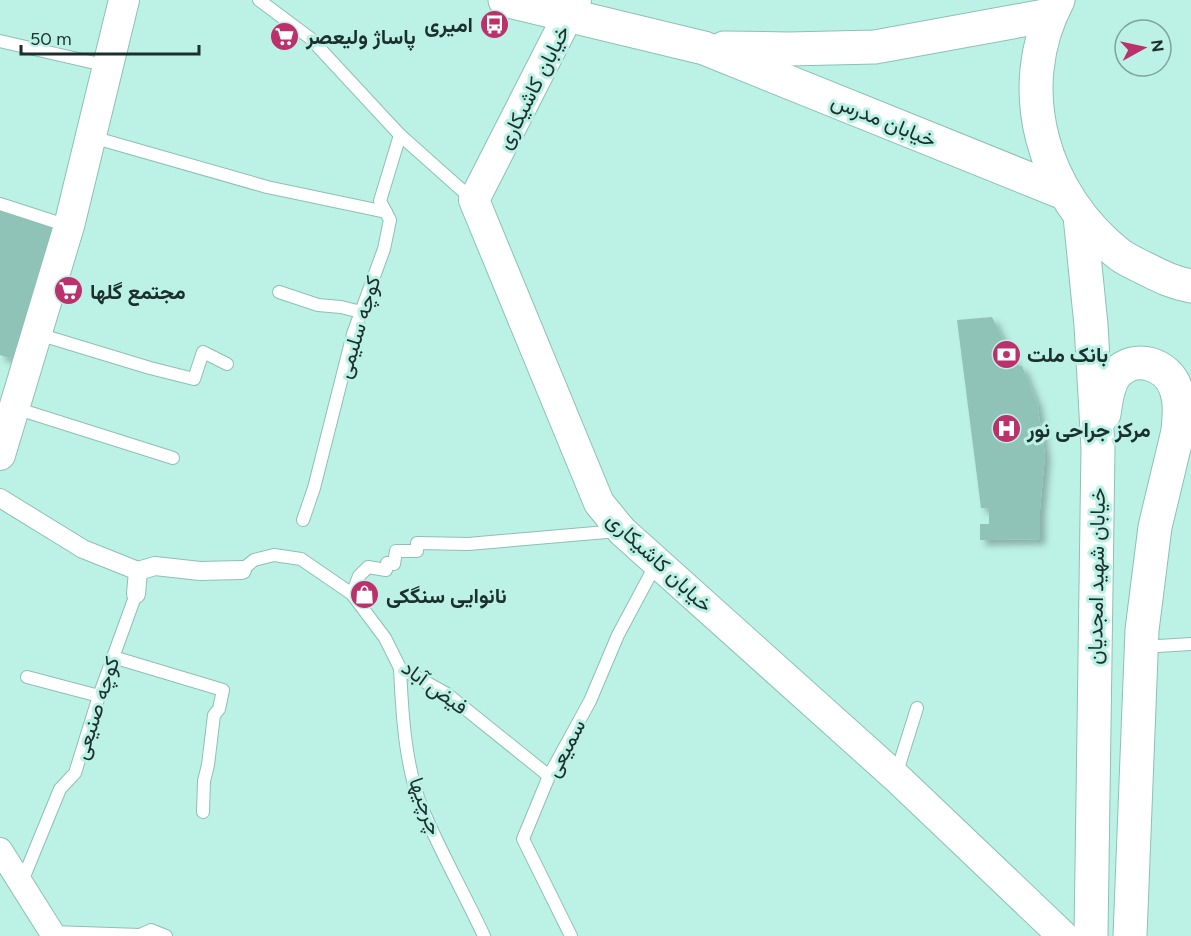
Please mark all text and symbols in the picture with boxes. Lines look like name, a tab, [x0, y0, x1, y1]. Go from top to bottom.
bus stop icon: امیری	[478, 8, 510, 40]
place label: امیری	[424, 12, 473, 38]
scale bar	[21, 18, 200, 56]
north arrow	[1113, 18, 1173, 78]
supermarket icon: پاساژ ولیعصر	[269, 20, 301, 52]
street label: خیابان کاشیکاری	[491, 21, 576, 153]
place label: پاساژ ولیعصر	[305, 24, 416, 51]
text: 50 m	[30, 28, 72, 50]
text: N	[1147, 39, 1168, 53]
street label: خیابان مدرس	[827, 88, 940, 153]
street label: کوچه سلیمی	[331, 273, 387, 382]
supermarket icon: مجتمع گلها	[53, 275, 85, 307]
place label: مجتمع گلها	[90, 279, 186, 306]
bank icon: بانک ملت	[990, 338, 1022, 370]
place label: بانک ملت	[1027, 342, 1108, 367]
hospital icon: مرکز جراحی نور	[990, 413, 1022, 445]
place label: مرکز جراحی نور	[1026, 417, 1151, 443]
street label: خیابان شهید امجدیان	[1082, 487, 1111, 665]
street label: خیابان کاشیکاری	[601, 507, 718, 618]
shop icon: نانوایی سنگکی	[349, 579, 381, 611]
place label: نانوایی سنگکی	[386, 583, 507, 609]
street label: کوچه صنیعی	[68, 653, 126, 763]
street label: فیض آباد	[397, 655, 473, 719]
street label: سمیعی	[539, 715, 591, 781]
street label: چرچیها	[402, 774, 448, 839]

